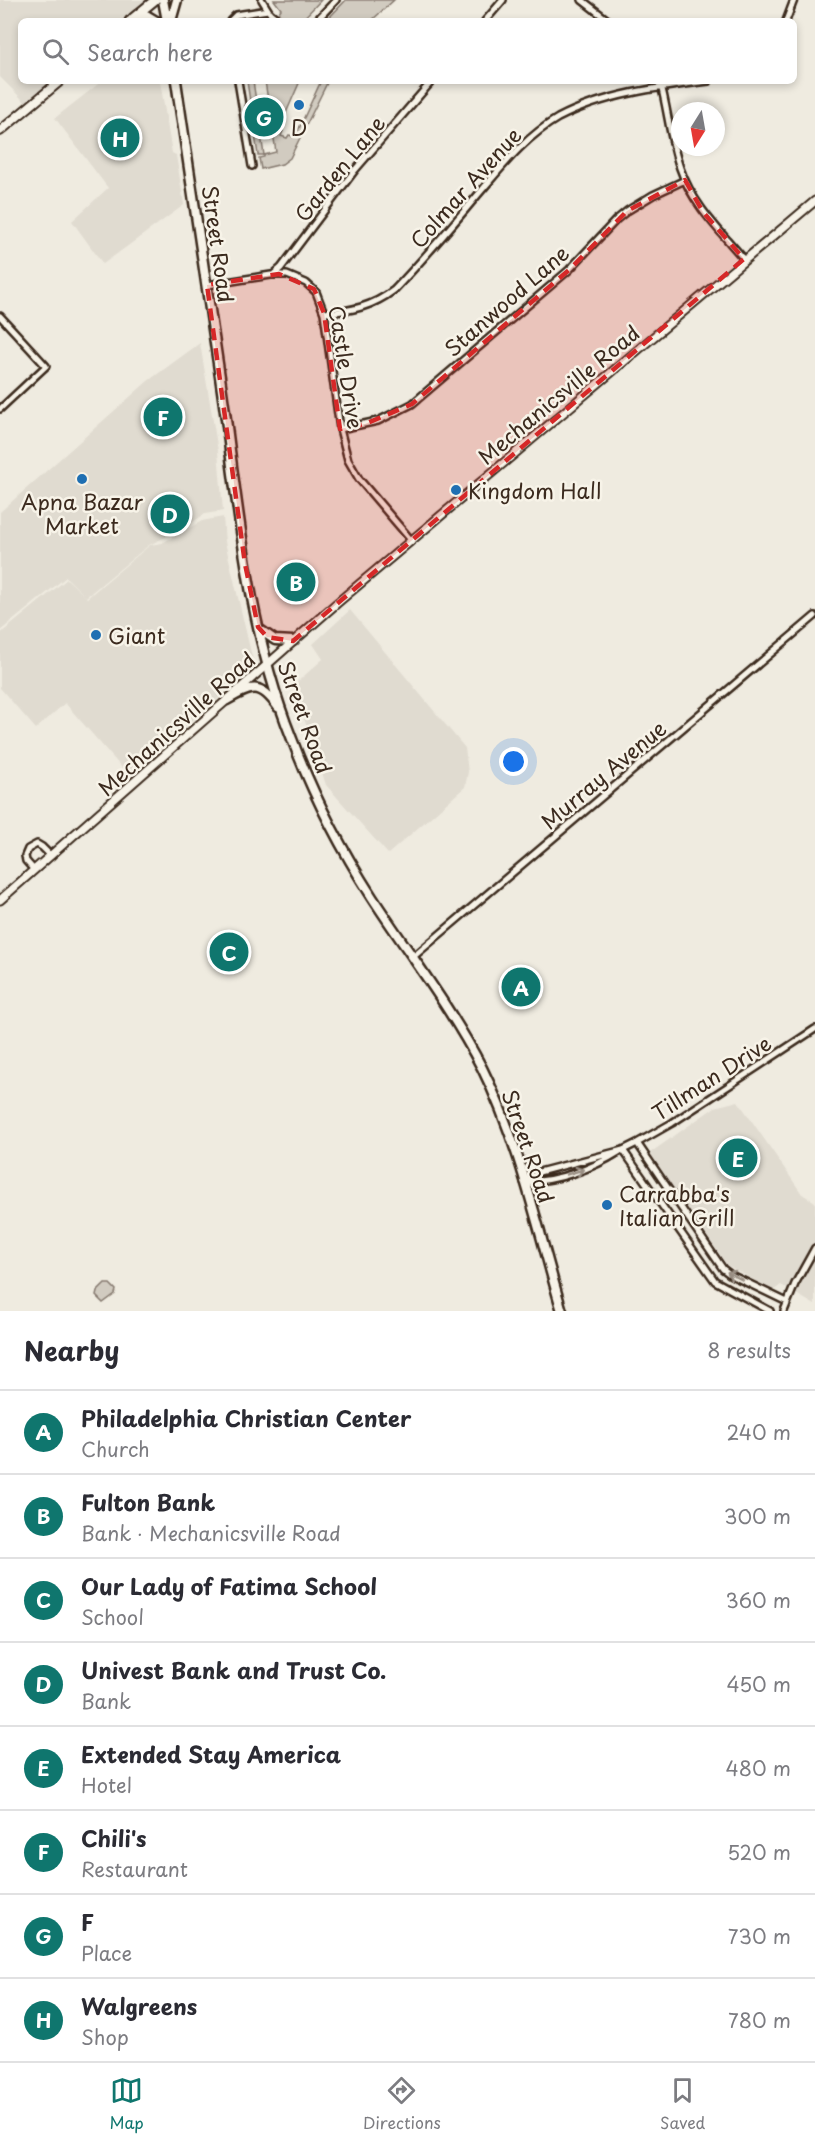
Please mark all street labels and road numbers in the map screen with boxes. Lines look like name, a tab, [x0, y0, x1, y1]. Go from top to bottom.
street label: Garden Lane	[286, 108, 392, 228]
street label: Colmar Avenue	[402, 119, 528, 255]
street label: Street Road	[195, 183, 243, 305]
street label: Stanwood Lane	[437, 237, 575, 363]
street label: Castle Drive	[321, 303, 373, 431]
street label: Mechanicsville Road	[470, 317, 646, 471]
street label: Mechanicsville Road	[90, 643, 262, 803]
street label: Street Road	[271, 656, 341, 778]
street label: Murray Avenue	[533, 712, 673, 836]
street label: Tillman Drive	[645, 1026, 777, 1128]
street label: Street Road	[495, 1085, 563, 1207]

